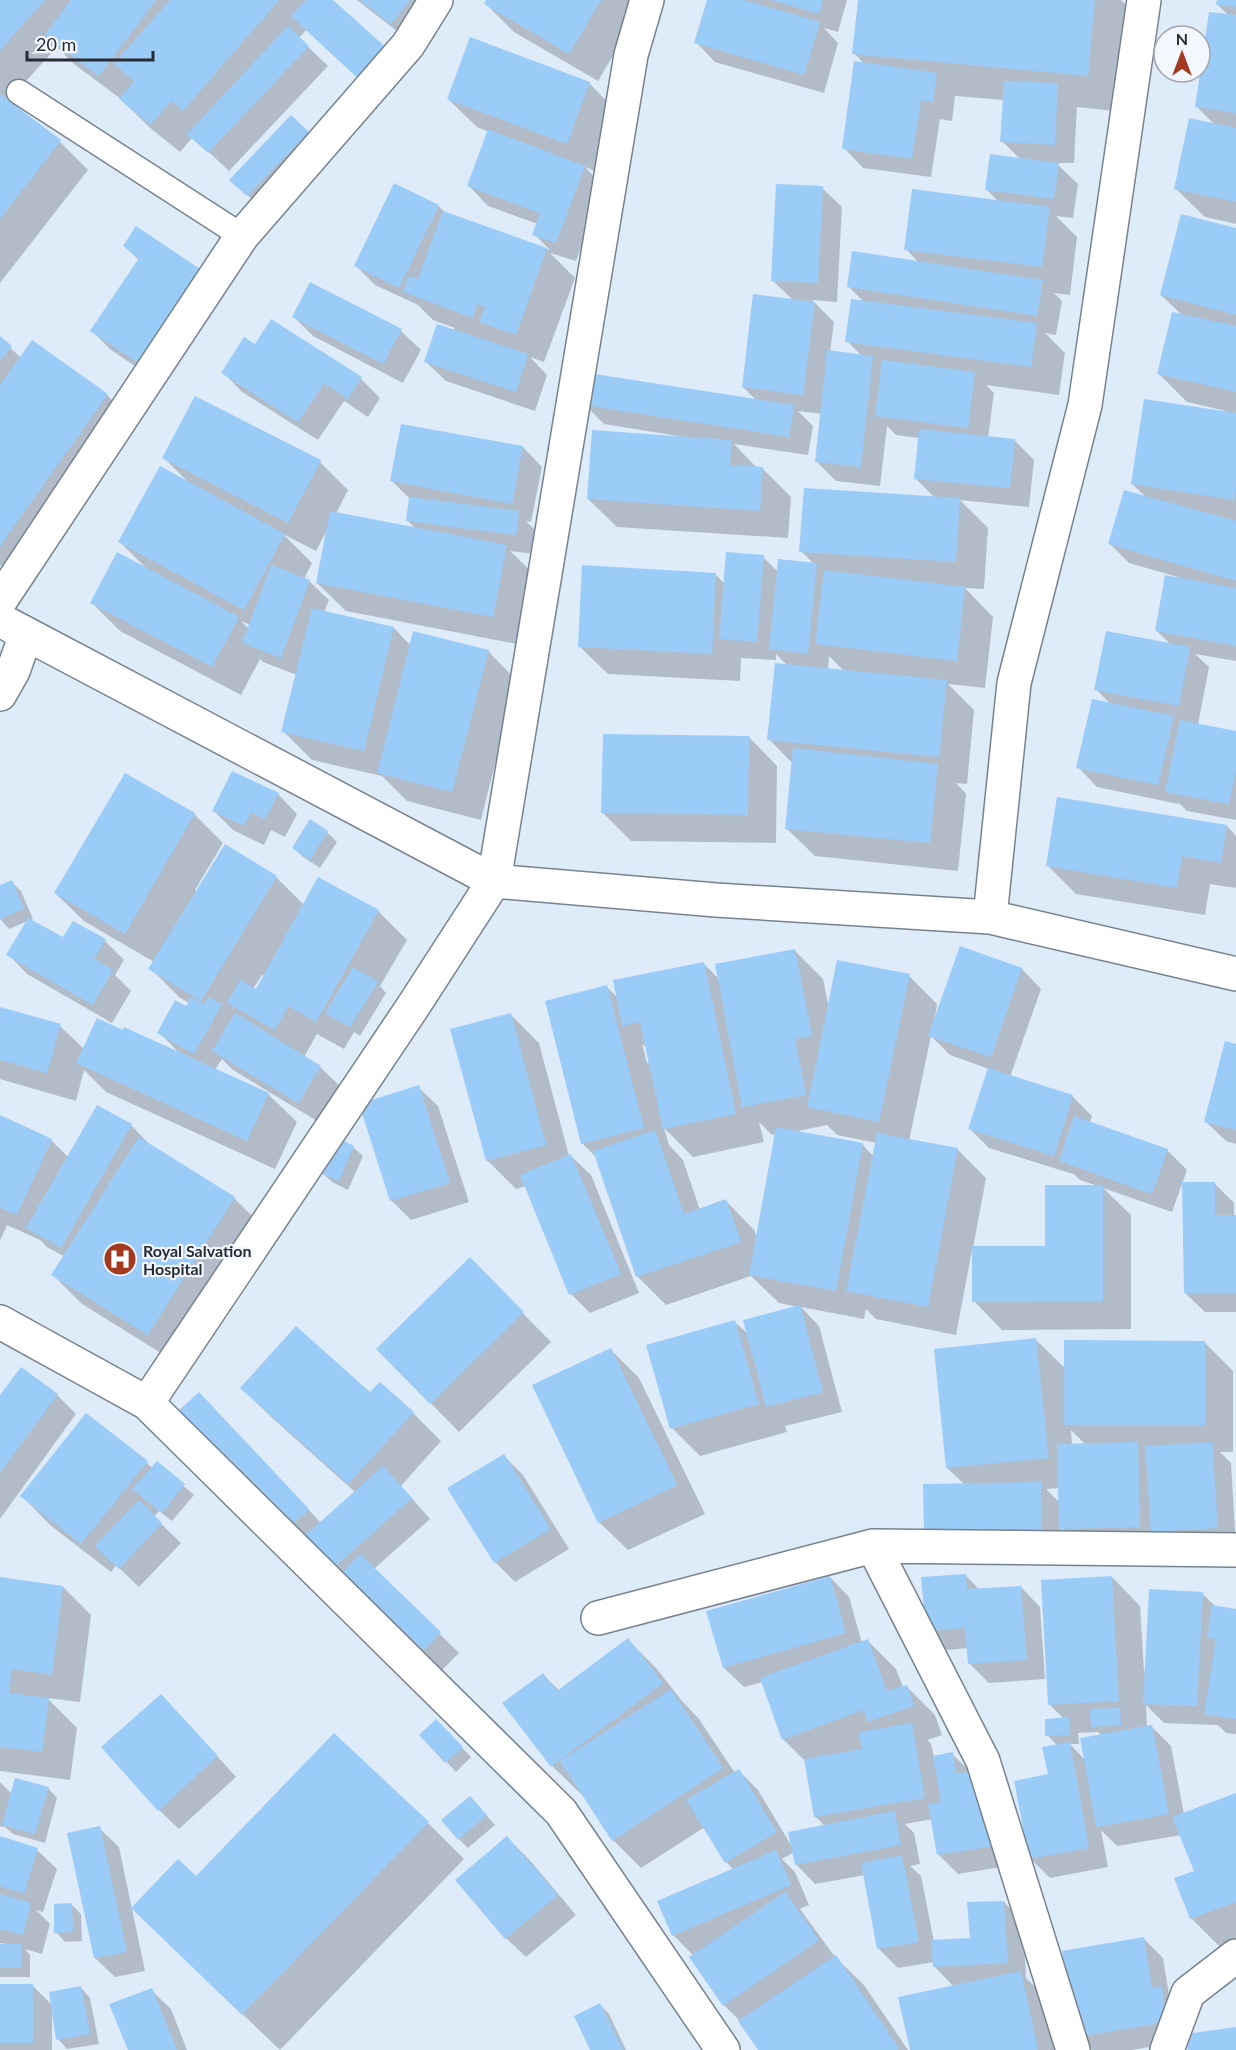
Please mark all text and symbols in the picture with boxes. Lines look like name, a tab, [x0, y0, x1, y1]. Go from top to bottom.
scale bar	[27, 24, 153, 62]
north arrow	[1152, 24, 1212, 84]
text: N	[1176, 29, 1188, 48]
text: 20 m	[36, 33, 76, 55]
hospital icon: Royal Salvation Hospital	[102, 1241, 138, 1277]
place label: Royal Salvation Hospital	[143, 1241, 251, 1278]

